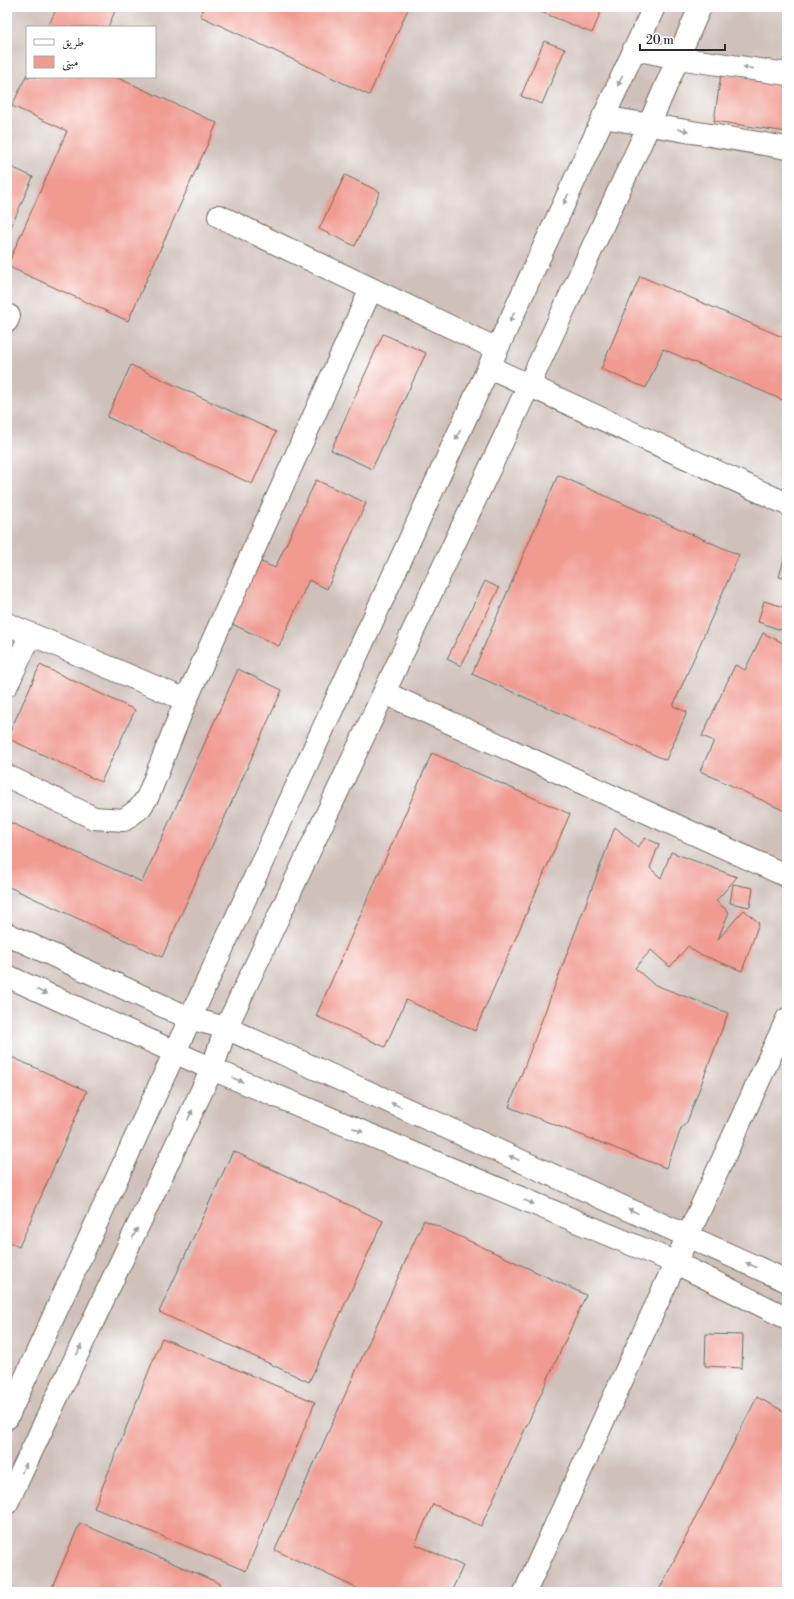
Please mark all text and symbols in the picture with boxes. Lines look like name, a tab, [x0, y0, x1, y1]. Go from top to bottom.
legend	[26, 26, 156, 78]
scale bar	[640, 26, 725, 52]
text: 20 m	[646, 33, 674, 48]
text: طريق	[62, 35, 84, 50]
text: مبنى	[62, 55, 78, 71]
one-way arrow	[742, 65, 754, 71]
one-way arrow	[617, 75, 623, 86]
one-way arrow	[677, 128, 689, 134]
one-way arrow	[563, 193, 569, 205]
one-way arrow	[509, 312, 515, 323]
one-way arrow	[455, 430, 461, 441]
one-way arrow	[37, 989, 48, 995]
one-way arrow	[232, 1077, 243, 1083]
one-way arrow	[390, 1102, 401, 1108]
one-way arrow	[187, 1110, 193, 1121]
one-way arrow	[352, 1127, 363, 1133]
one-way arrow	[509, 1155, 520, 1161]
one-way arrow	[524, 1199, 536, 1205]
one-way arrow	[626, 1208, 638, 1214]
one-way arrow	[132, 1226, 138, 1238]
one-way arrow	[746, 1262, 757, 1268]
one-way arrow	[76, 1345, 82, 1356]
one-way arrow	[21, 1462, 27, 1474]

